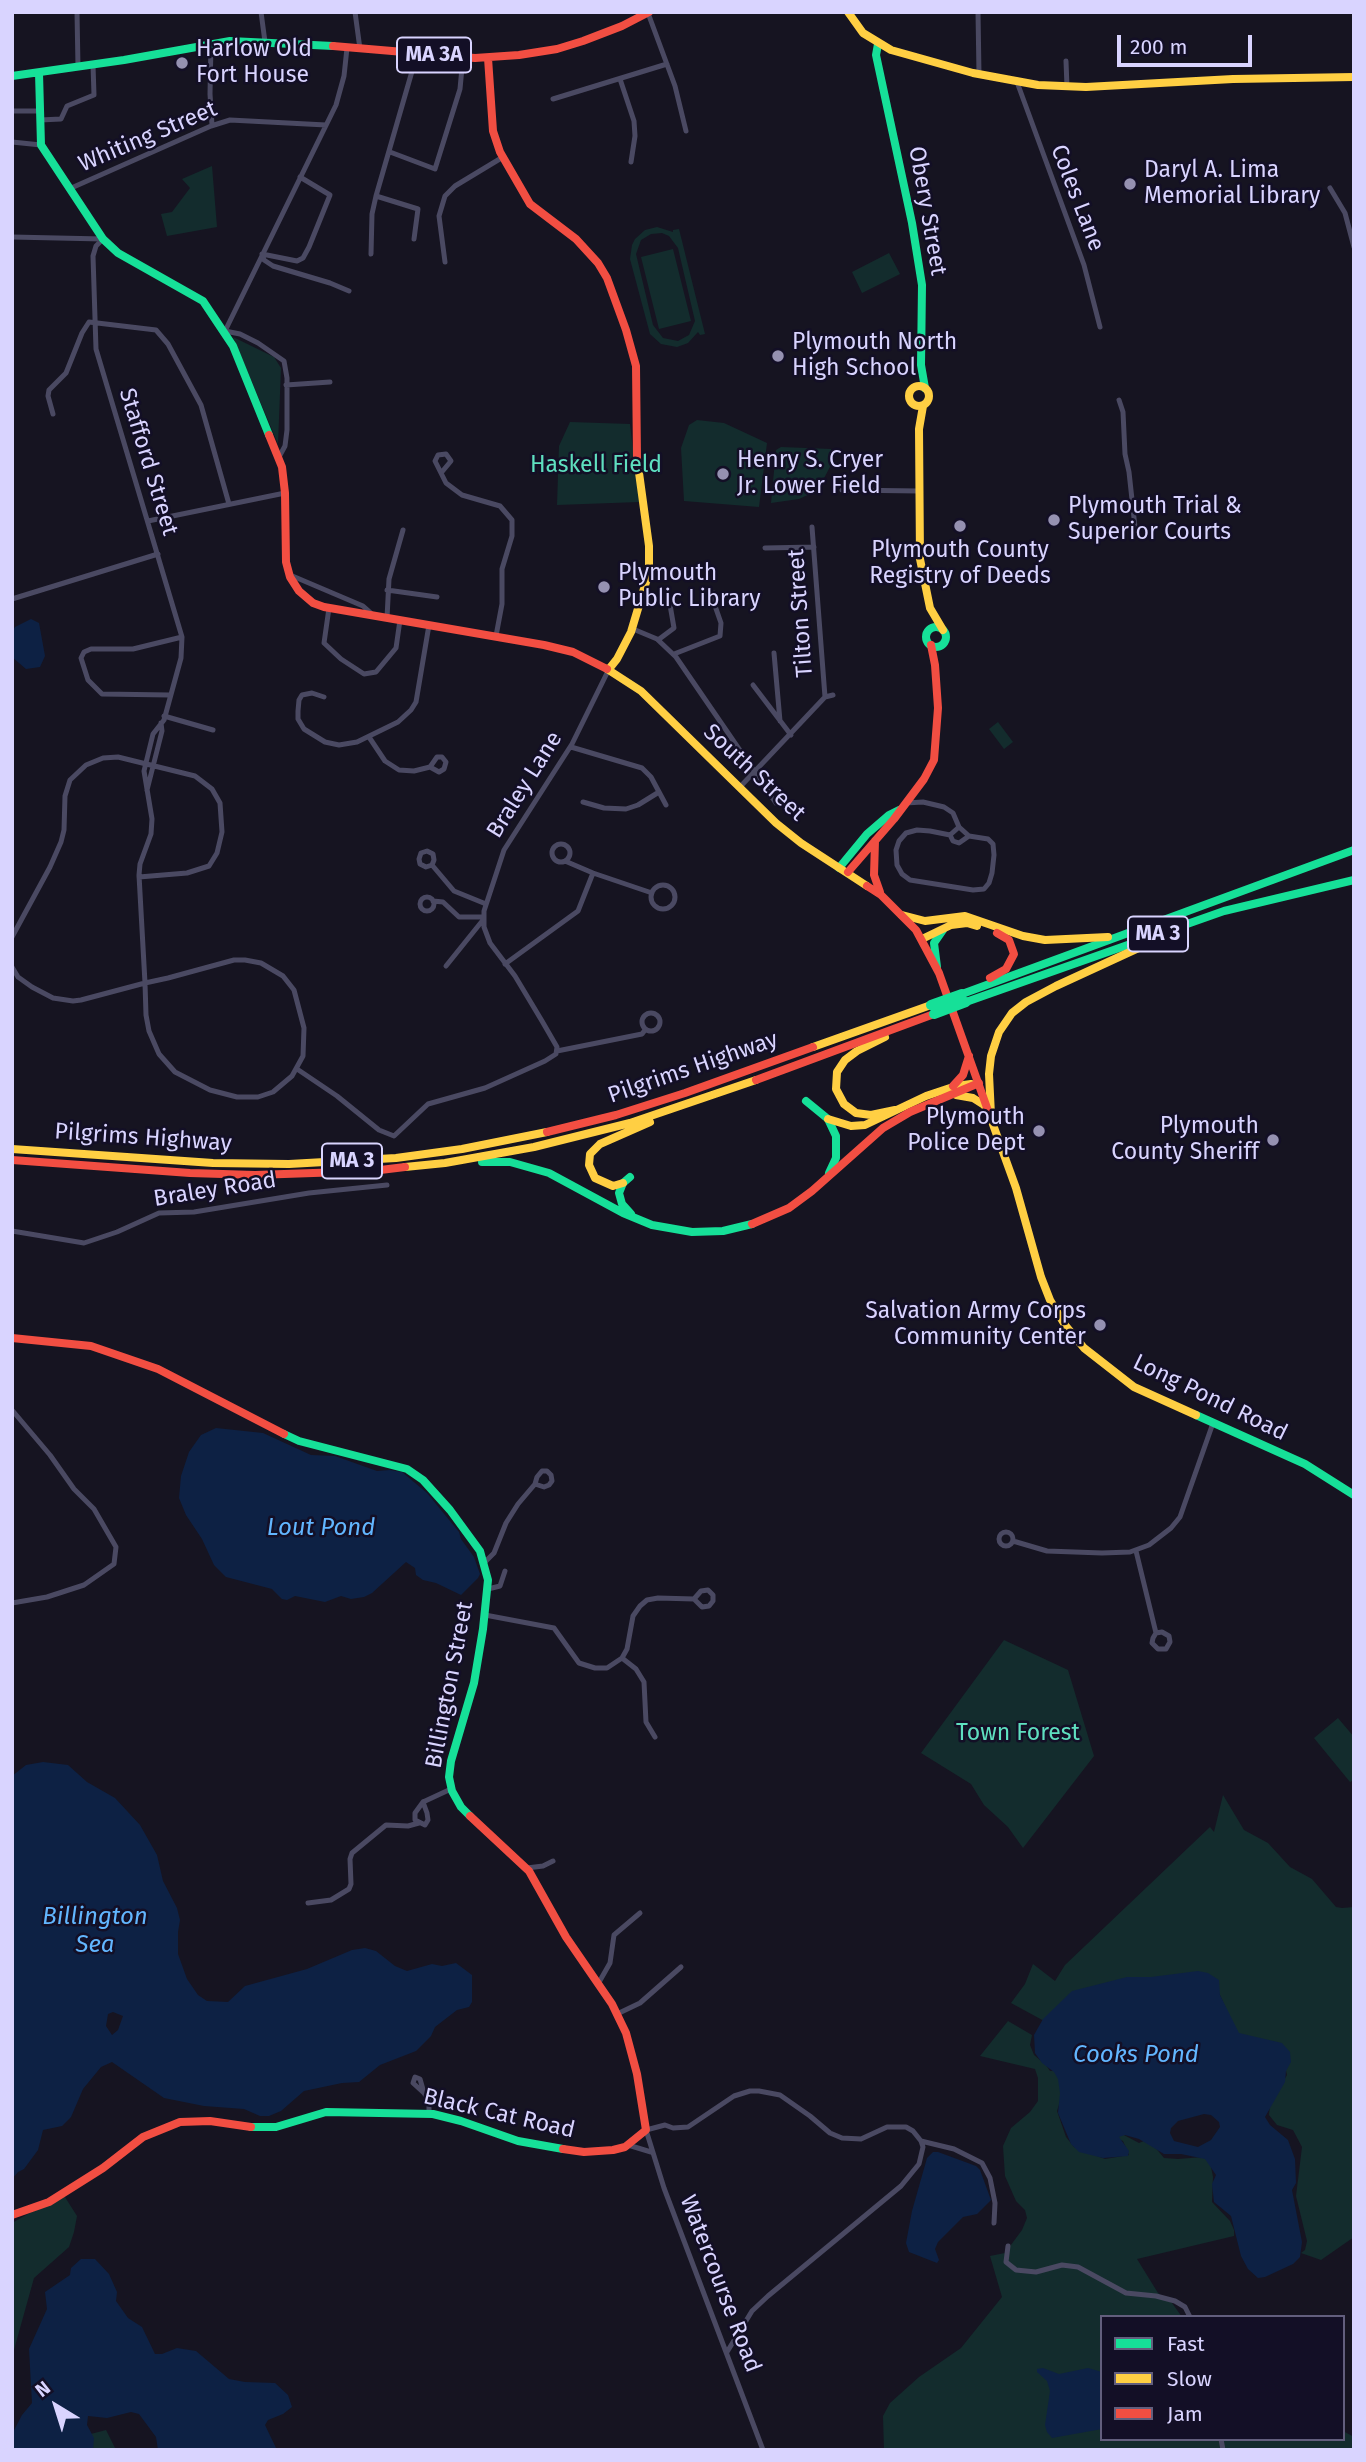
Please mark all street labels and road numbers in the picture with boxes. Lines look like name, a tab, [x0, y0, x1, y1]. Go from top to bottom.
road number: MA 3A	[397, 38, 471, 72]
street label: Whiting Street	[75, 95, 221, 179]
street label: Coles Lane	[1044, 141, 1110, 255]
street label: Obery Street	[902, 144, 952, 278]
street label: Stafford Street	[113, 385, 183, 539]
street label: Tilton Street	[783, 548, 819, 678]
street label: South Street	[697, 719, 811, 827]
street label: Braley Lane	[481, 727, 569, 843]
road number: MA 3	[1128, 916, 1188, 951]
street label: Pilgrims Highway	[604, 1026, 782, 1110]
street label: Pilgrims Highway	[53, 1118, 233, 1158]
road number: MA 3	[322, 1144, 382, 1178]
street label: Braley Road	[152, 1167, 278, 1213]
street label: Long Pond Road	[1128, 1349, 1292, 1447]
street label: Billington Street	[420, 1599, 480, 1771]
street label: Black Cat Road	[421, 2083, 577, 2145]
street label: Watercourse Road	[673, 2191, 767, 2377]

